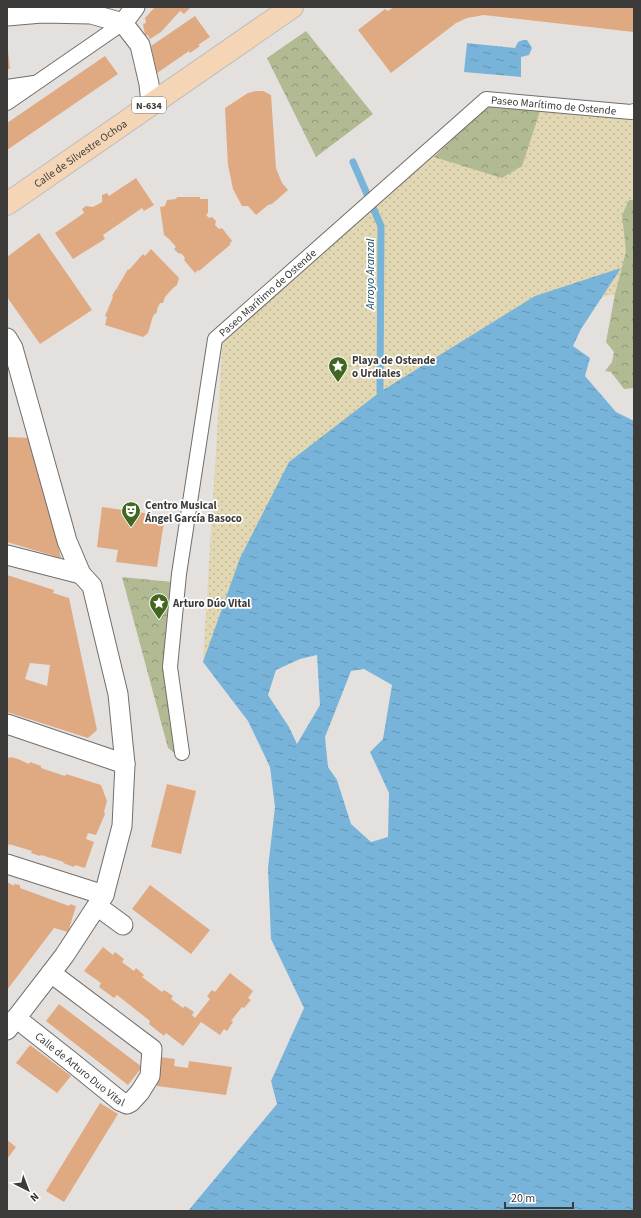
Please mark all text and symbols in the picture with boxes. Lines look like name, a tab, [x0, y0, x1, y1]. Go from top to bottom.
street label: Paseo Marítimo de Ostende	[490, 92, 617, 119]
road number: N-634	[132, 97, 166, 113]
street label: Calle de Silvestre Ochoa	[31, 116, 130, 191]
water label: Arroyo Aranzal	[362, 238, 379, 311]
street label: Paseo Marítimo de Ostende	[216, 245, 320, 340]
place label: Playa de Ostende o Urdiales	[352, 353, 436, 381]
place icon: Playa de Ostende o Urdiales	[327, 355, 349, 383]
place label: Centro Musical Ángel García Basoco	[144, 498, 242, 526]
theatre icon: Centro Musical Ángel García Basoco	[120, 500, 142, 528]
place icon: Arturo Dúo Vital	[148, 592, 170, 620]
place label: Arturo Dúo Vital	[172, 596, 251, 611]
street label: Calle de Arturo Duo Vital	[32, 1029, 127, 1110]
north arrow	[8, 1170, 48, 1210]
scale bar	[505, 1184, 573, 1210]
text: N	[27, 1189, 42, 1205]
text: 20 m	[511, 1190, 535, 1207]

